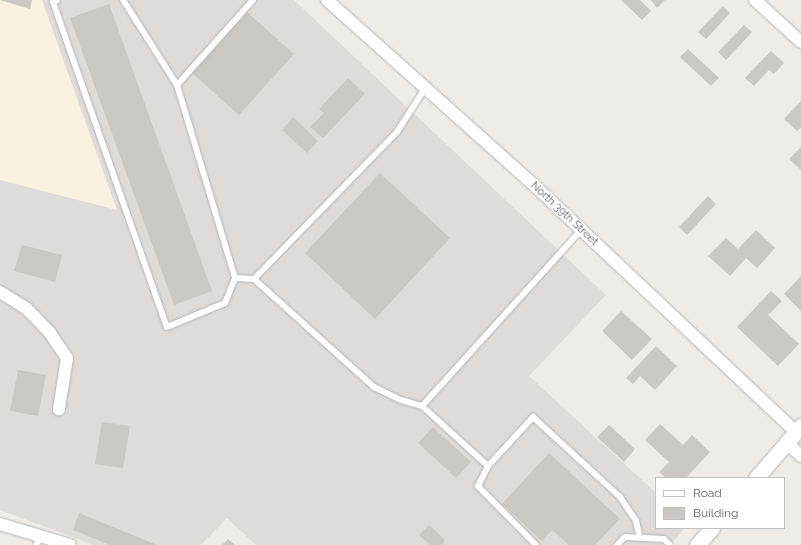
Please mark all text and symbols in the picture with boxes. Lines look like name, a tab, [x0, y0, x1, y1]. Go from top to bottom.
street label: North 39th Street	[528, 179, 600, 249]
legend	[655, 477, 785, 529]
text: Road	[693, 486, 722, 500]
text: Building	[693, 506, 739, 520]

